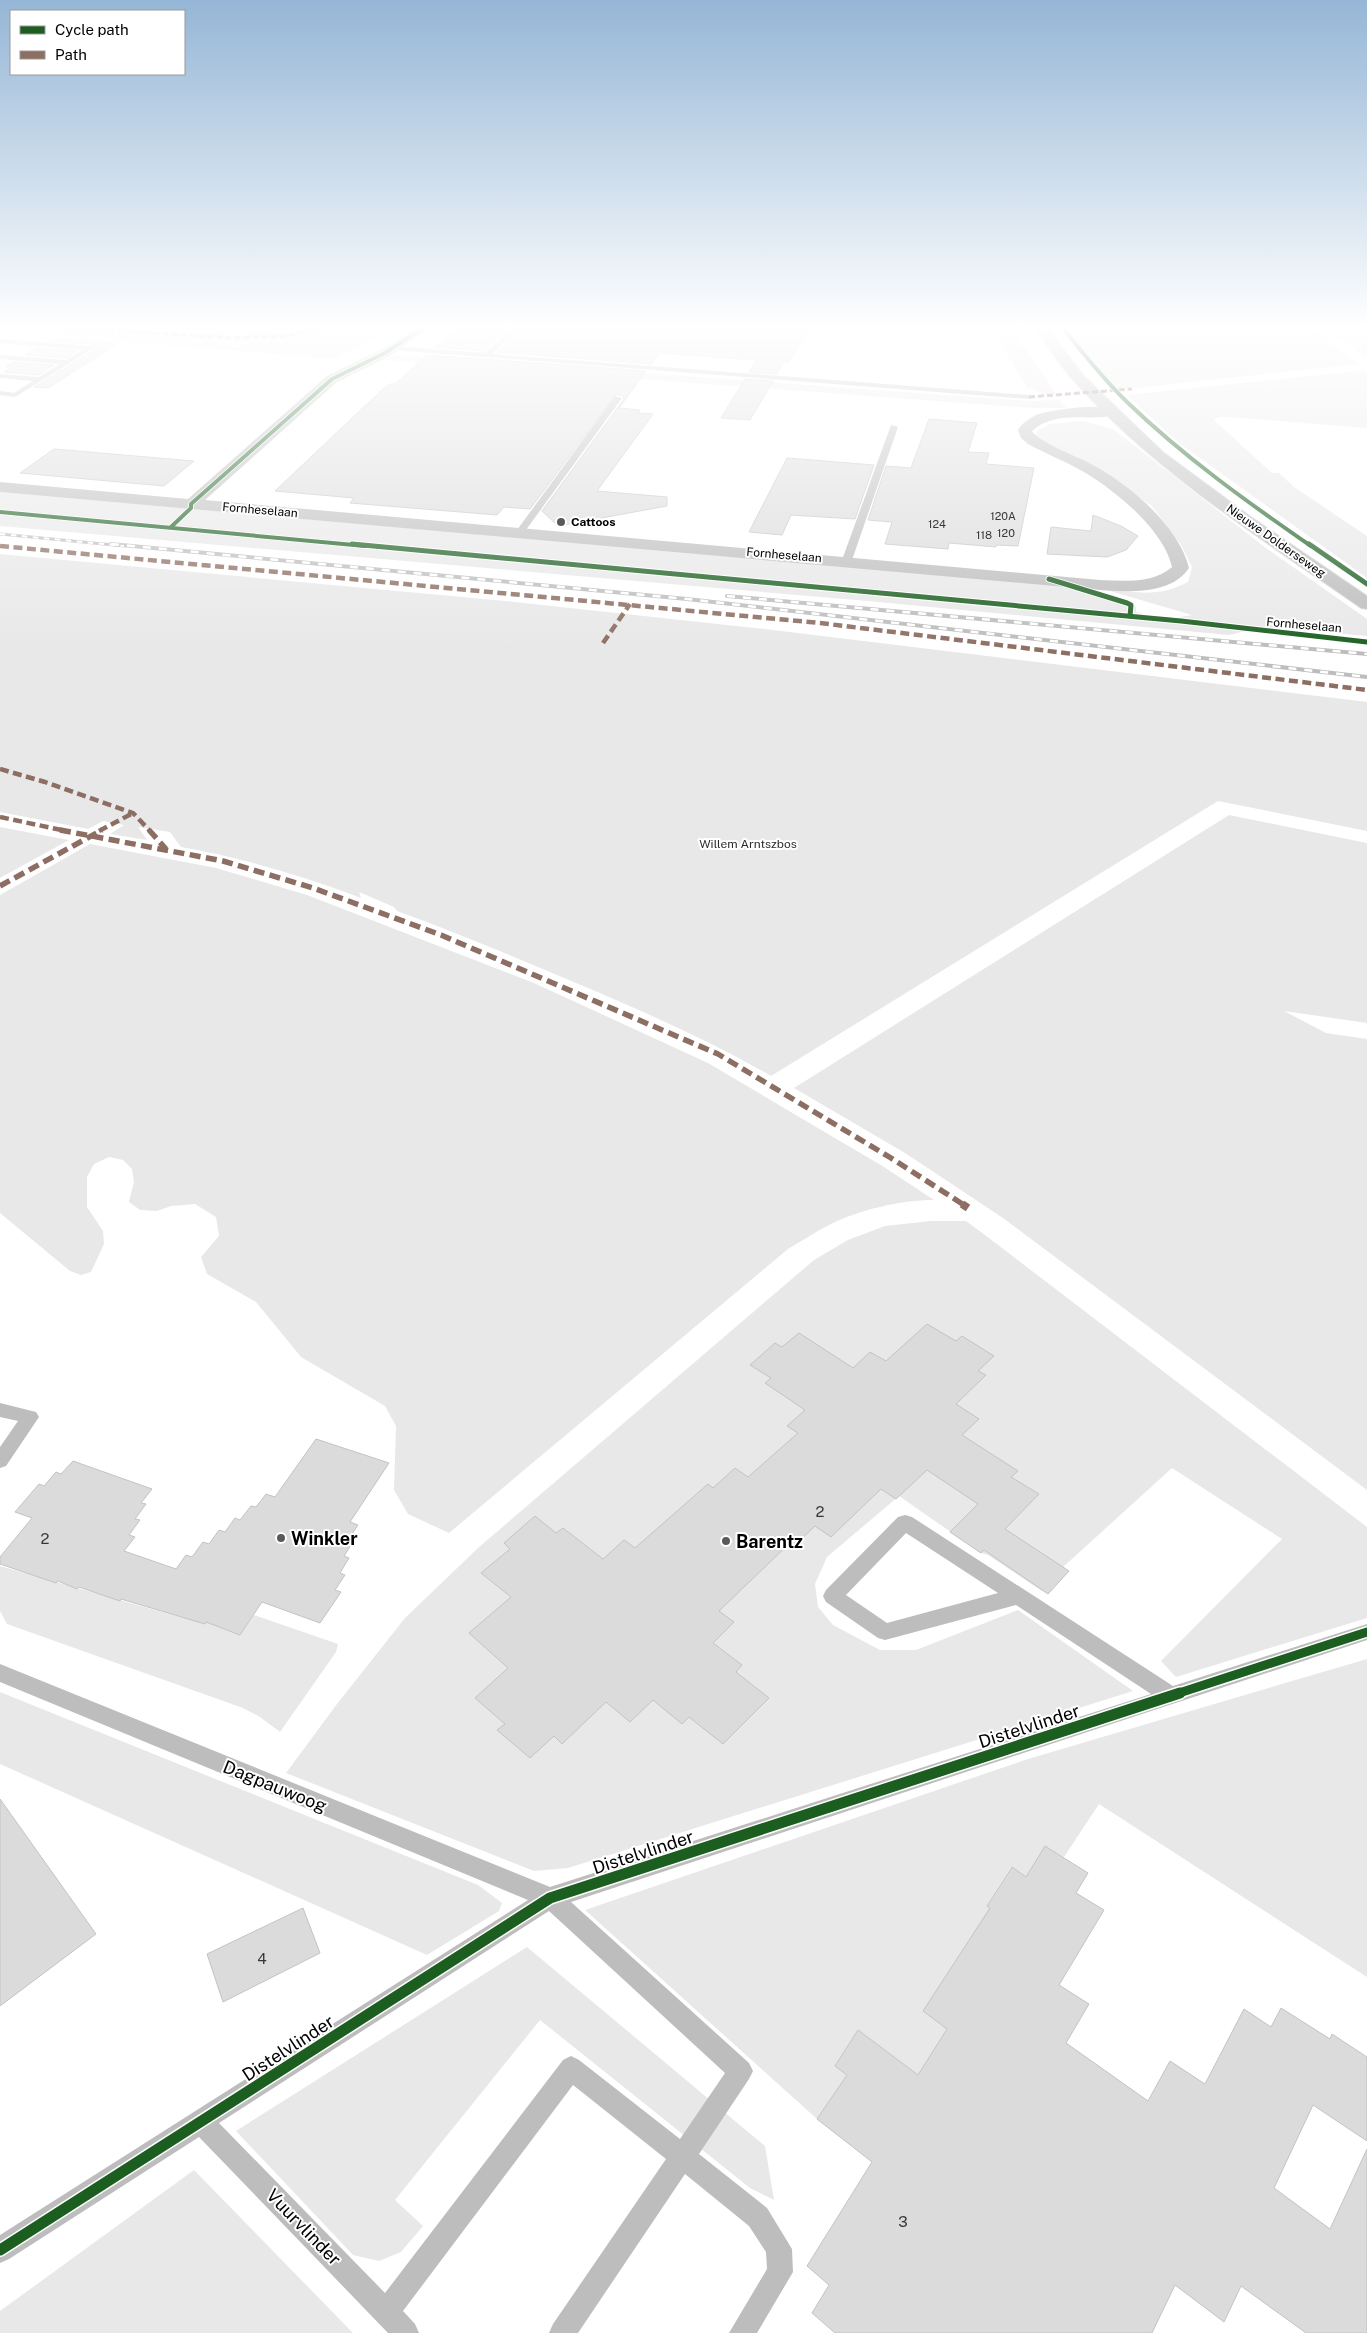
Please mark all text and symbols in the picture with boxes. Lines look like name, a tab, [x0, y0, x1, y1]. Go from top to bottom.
legend	[10, 10, 185, 75]
text: Cycle path	[55, 21, 129, 38]
text: Path	[55, 46, 87, 63]
street label: Fornheselaan	[222, 500, 298, 520]
street label: Nieuwe Dolderseweg	[1224, 501, 1328, 581]
house number: 120A	[990, 510, 1016, 522]
place label: Cattoos	[571, 515, 616, 529]
marker: Cattoos	[555, 516, 567, 528]
house number: 124	[928, 518, 946, 530]
house number: 120	[997, 527, 1015, 539]
house number: 118	[976, 529, 992, 541]
street label: Fornheselaan	[746, 545, 822, 565]
street label: Fornheselaan	[1266, 615, 1342, 635]
park label: Willem Arntszbos	[699, 837, 797, 851]
house number: 2	[816, 1503, 825, 1520]
place label: Winkler	[291, 1528, 358, 1549]
house number: 2	[41, 1530, 50, 1547]
place label: Barentz	[736, 1531, 803, 1552]
marker: Winkler	[275, 1532, 287, 1544]
marker: Barentz	[720, 1535, 732, 1547]
street label: Distelvlinder	[976, 1700, 1082, 1752]
street label: Dagpauwoog	[220, 1756, 330, 1816]
street label: Distelvlinder	[590, 1826, 696, 1878]
house number: 4	[257, 1950, 267, 1967]
street label: Distelvlinder	[238, 2011, 338, 2085]
street label: Vuurvlinder	[262, 2185, 346, 2269]
house number: 3	[898, 2213, 908, 2230]

